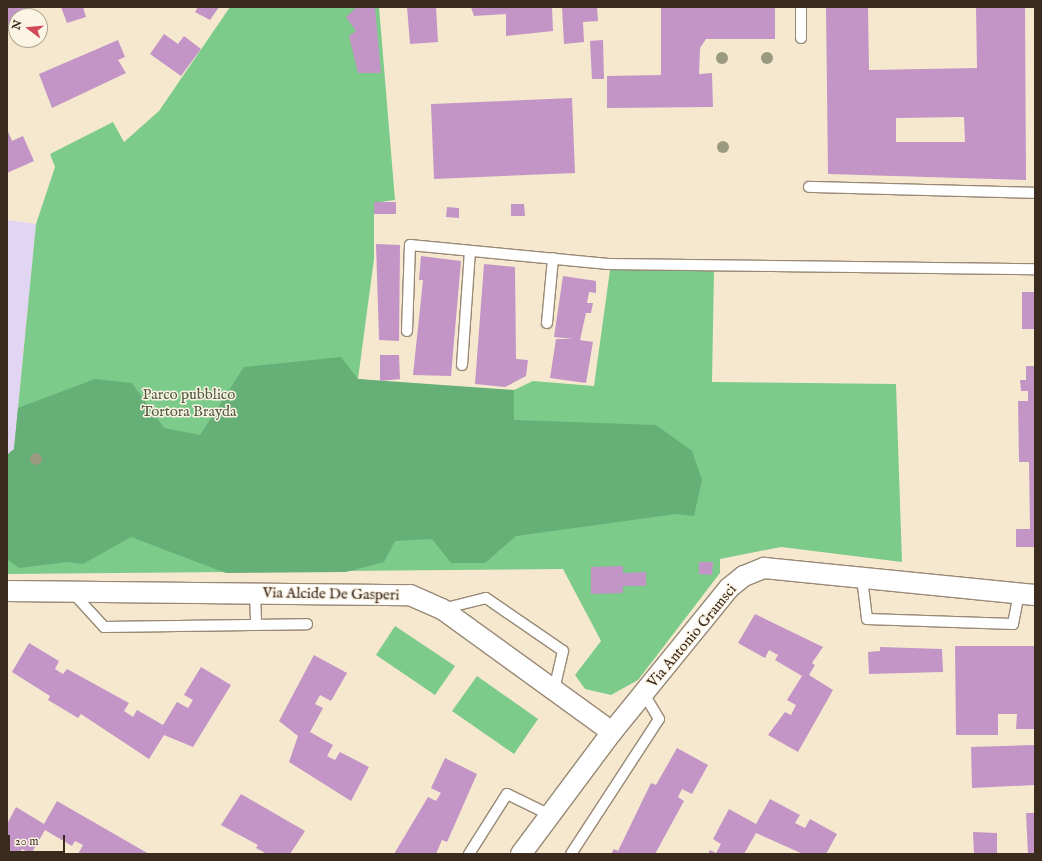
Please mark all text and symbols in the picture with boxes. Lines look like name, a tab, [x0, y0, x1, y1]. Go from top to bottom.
north arrow	[8, 8, 48, 48]
text: N	[9, 18, 25, 31]
park label: Parco pubblico Tortora Brayda	[142, 385, 236, 420]
street label: Via Antonio Gramsci	[644, 581, 740, 691]
street label: Via Alcide De Gasperi	[262, 584, 400, 604]
scale bar	[10, 827, 67, 853]
text: 20 m	[15, 834, 38, 849]

